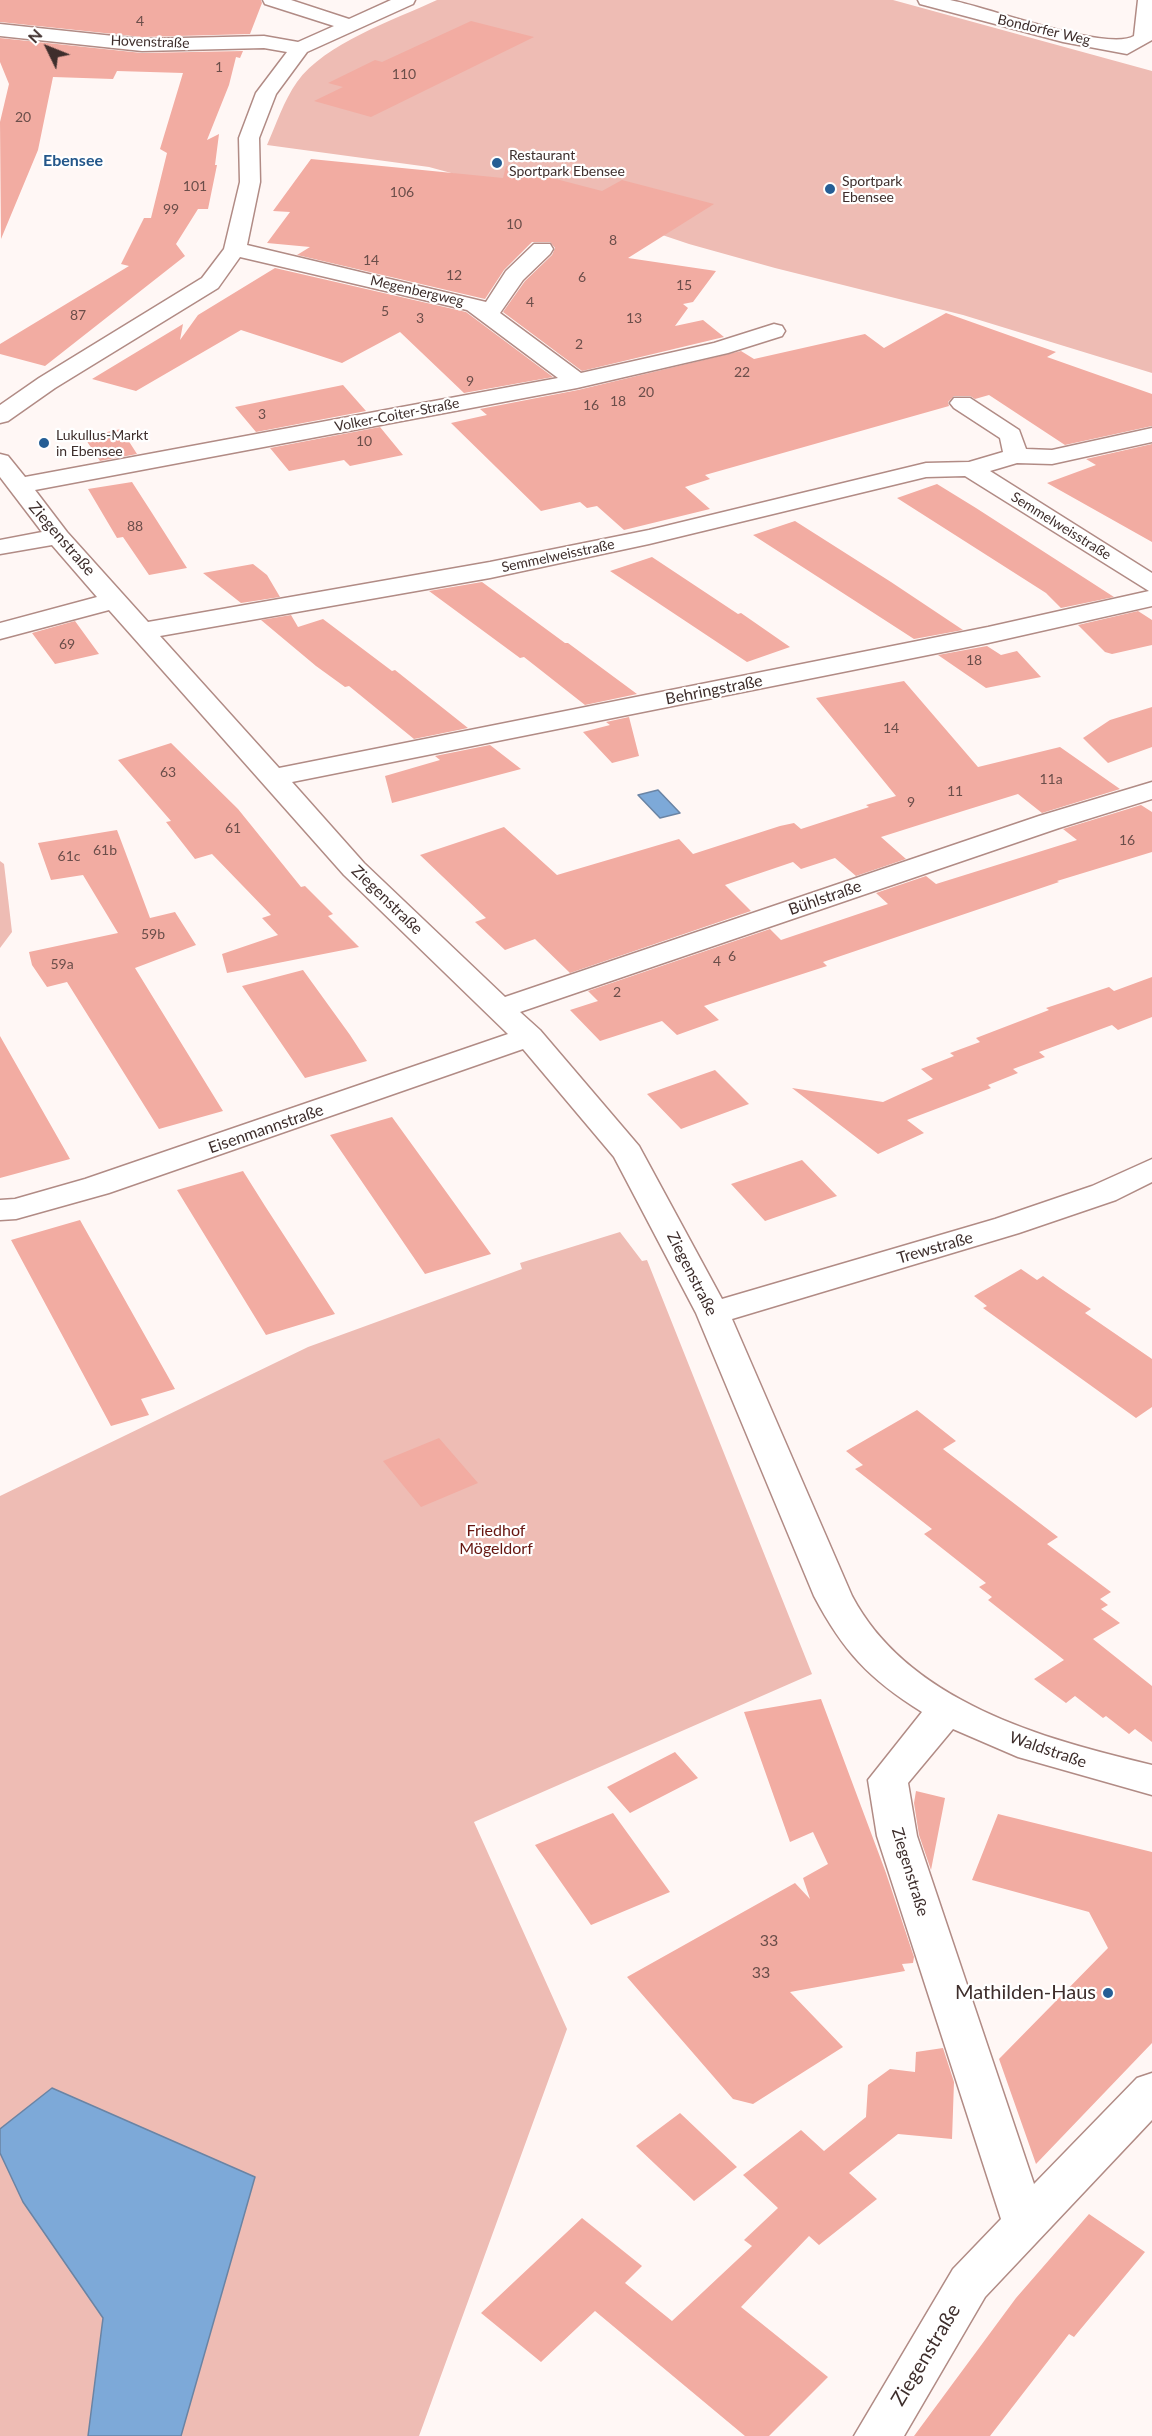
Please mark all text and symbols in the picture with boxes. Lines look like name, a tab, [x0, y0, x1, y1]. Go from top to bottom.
street label: Bondorfer Weg	[996, 11, 1092, 49]
house number: 4	[136, 13, 144, 29]
north arrow	[18, 18, 78, 78]
text: N	[23, 24, 46, 46]
street label: Hovenstraße	[110, 32, 190, 52]
house number: 1	[215, 59, 223, 75]
house number: 110	[392, 66, 416, 82]
house number: 20	[15, 109, 31, 125]
place label: Restaurant Sportpark Ebensee	[509, 147, 625, 180]
district label: Ebensee	[43, 151, 103, 171]
marker: Restaurant Sportpark Ebensee	[490, 156, 504, 170]
place label: Sportpark Ebensee	[842, 173, 902, 206]
house number: 101	[183, 178, 207, 194]
marker: Sportpark Ebensee	[823, 182, 837, 196]
house number: 106	[390, 184, 414, 200]
house number: 99	[163, 201, 179, 217]
house number: 10	[506, 216, 522, 232]
house number: 8	[609, 232, 617, 248]
house number: 14	[363, 252, 379, 268]
house number: 12	[446, 267, 462, 283]
house number: 6	[578, 269, 586, 285]
street label: Megenbergweg	[369, 272, 465, 310]
house number: 15	[676, 277, 692, 293]
house number: 4	[526, 294, 534, 310]
house number: 5	[381, 303, 389, 319]
house number: 87	[70, 307, 86, 323]
house number: 3	[416, 310, 424, 326]
house number: 13	[626, 310, 642, 326]
house number: 2	[575, 336, 583, 352]
house number: 22	[734, 364, 750, 380]
house number: 9	[466, 373, 474, 389]
house number: 20	[638, 384, 654, 400]
house number: 18	[610, 393, 626, 409]
street label: Volker-Coiter-Straße	[333, 395, 461, 435]
house number: 16	[583, 397, 599, 413]
house number: 3	[258, 406, 266, 422]
place label: Lukullus-Markt in Ebensee	[56, 427, 148, 460]
house number: 10	[356, 433, 372, 449]
marker: Lukullus-Markt in Ebensee	[37, 436, 51, 450]
street label: Semmelweisstraße	[1008, 488, 1114, 564]
street label: Ziegenstraße	[25, 498, 99, 580]
house number: 88	[127, 518, 143, 534]
street label: Semmelweisstraße	[500, 536, 616, 576]
house number: 69	[59, 636, 75, 652]
house number: 18	[966, 652, 982, 668]
street label: Behringstraße	[664, 671, 764, 709]
house number: 14	[883, 720, 899, 736]
house number: 63	[160, 764, 176, 780]
house number: 11a	[1039, 771, 1063, 787]
house number: 11	[947, 783, 963, 799]
house number: 9	[907, 794, 915, 810]
house number: 61	[225, 820, 241, 836]
house number: 16	[1119, 832, 1135, 848]
house number: 61b	[93, 842, 117, 858]
house number: 61c	[58, 848, 80, 864]
street label: Ziegenstraße	[347, 861, 427, 939]
street label: Bühlstraße	[786, 877, 864, 919]
house number: 59b	[141, 926, 165, 942]
house number: 6	[728, 948, 736, 964]
house number: 4	[713, 953, 721, 969]
house number: 59a	[50, 956, 74, 972]
house number: 2	[613, 984, 621, 1000]
street label: Eisenmannstraße	[206, 1100, 326, 1158]
street label: Trewstraße	[895, 1228, 975, 1268]
street label: Ziegenstraße	[663, 1229, 721, 1319]
park label: Friedhof Mögeldorf	[459, 1521, 533, 1559]
street label: Waldstraße	[1007, 1728, 1089, 1772]
street label: Ziegenstraße	[887, 1825, 933, 1919]
house number: 33	[760, 1931, 778, 1951]
house number: 33	[752, 1963, 770, 1983]
place label: Mathilden-Haus	[955, 1981, 1096, 2005]
marker: Mathilden-Haus	[1101, 1986, 1115, 2000]
street label: Ziegenstraße	[886, 2300, 966, 2410]

